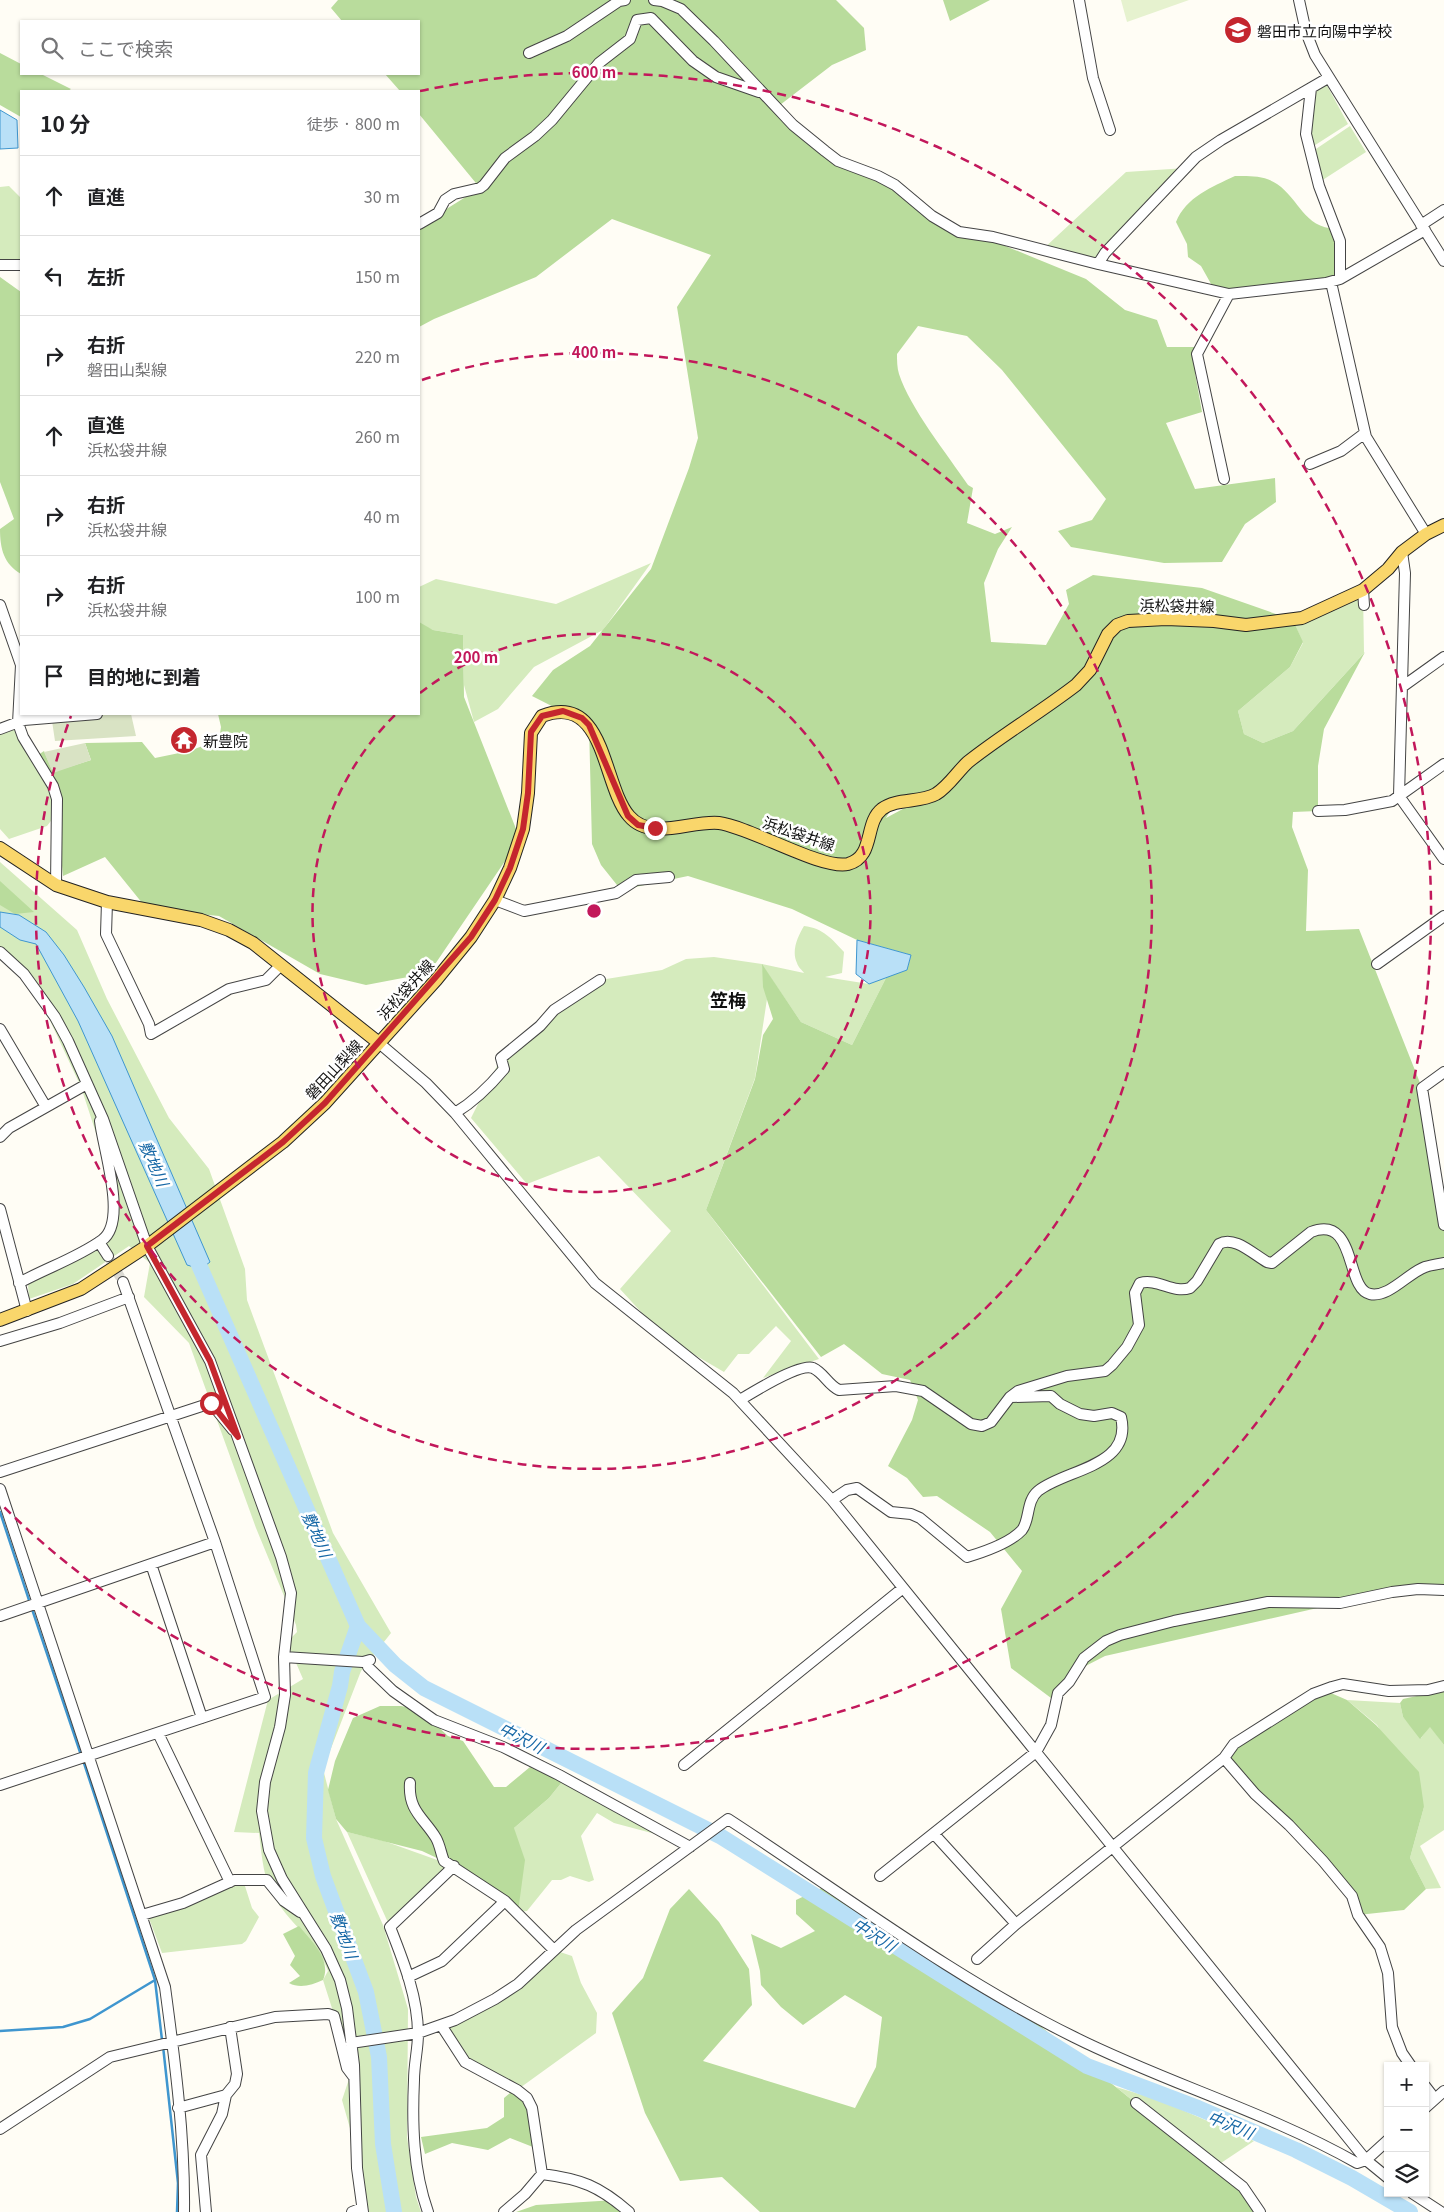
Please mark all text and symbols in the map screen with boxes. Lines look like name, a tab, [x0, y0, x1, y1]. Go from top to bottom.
school or university icon: 磐田市立向陽中学校	[1223, 15, 1253, 45]
search box	[20, 20, 420, 75]
place label: 磐田市立向陽中学校	[1257, 20, 1392, 41]
icon: search	[38, 34, 66, 62]
text: ここで検索	[78, 34, 173, 61]
text: 600 m	[572, 61, 616, 82]
text: 10 分	[40, 108, 91, 138]
text: 徒歩 · 800 m	[307, 111, 400, 135]
icon: ahead	[40, 182, 68, 210]
text: 直進	[87, 182, 125, 209]
text: 30 m	[364, 184, 400, 208]
icon: left	[40, 262, 68, 290]
text: 左折	[87, 262, 125, 289]
text: 150 m	[355, 264, 400, 288]
text: 右折	[87, 330, 125, 357]
text: 400 m	[572, 341, 616, 362]
icon: right	[40, 342, 68, 370]
text: 220 m	[355, 344, 400, 368]
text: 磐田山梨線	[87, 357, 167, 381]
text: 直進	[87, 410, 125, 437]
icon: ahead	[40, 422, 68, 450]
text: 260 m	[355, 424, 400, 448]
text: 浜松袋井線	[87, 437, 167, 461]
text: 右折	[87, 490, 125, 517]
icon: right	[40, 502, 68, 530]
text: 40 m	[364, 504, 400, 528]
text: 浜松袋井線	[87, 517, 167, 541]
text: 右折	[87, 570, 125, 597]
icon: right	[40, 582, 68, 610]
text: 100 m	[355, 584, 400, 608]
street label: 浜松袋井線	[1139, 594, 1215, 616]
text: 浜松袋井線	[87, 597, 167, 621]
text: 200 m	[454, 646, 498, 667]
icon: arrive	[40, 662, 68, 690]
text: 目的地に到着	[87, 662, 201, 689]
temple icon: 新豊院	[169, 725, 199, 755]
place label: 新豊院	[203, 730, 248, 751]
street label: 浜松袋井線	[760, 811, 838, 855]
route end	[644, 817, 667, 840]
centre of rings	[585, 902, 603, 920]
street label: 浜松袋井線	[372, 954, 438, 1024]
district label: 笠梅	[710, 986, 746, 1012]
street label: 磐田山梨線	[300, 1034, 366, 1104]
water label: 敷地川	[134, 1136, 177, 1192]
route start	[200, 1392, 223, 1415]
water label: 敷地川	[297, 1507, 340, 1563]
water label: 中沢川	[495, 1715, 551, 1759]
water label: 敷地川	[326, 1908, 365, 1964]
water label: 中沢川	[848, 1911, 903, 1958]
map controls	[1384, 2062, 1429, 2197]
button: +	[1384, 2062, 1429, 2107]
water label: 中沢川	[1204, 2104, 1260, 2145]
button: −	[1384, 2107, 1429, 2152]
button: layers	[1384, 2152, 1429, 2197]

